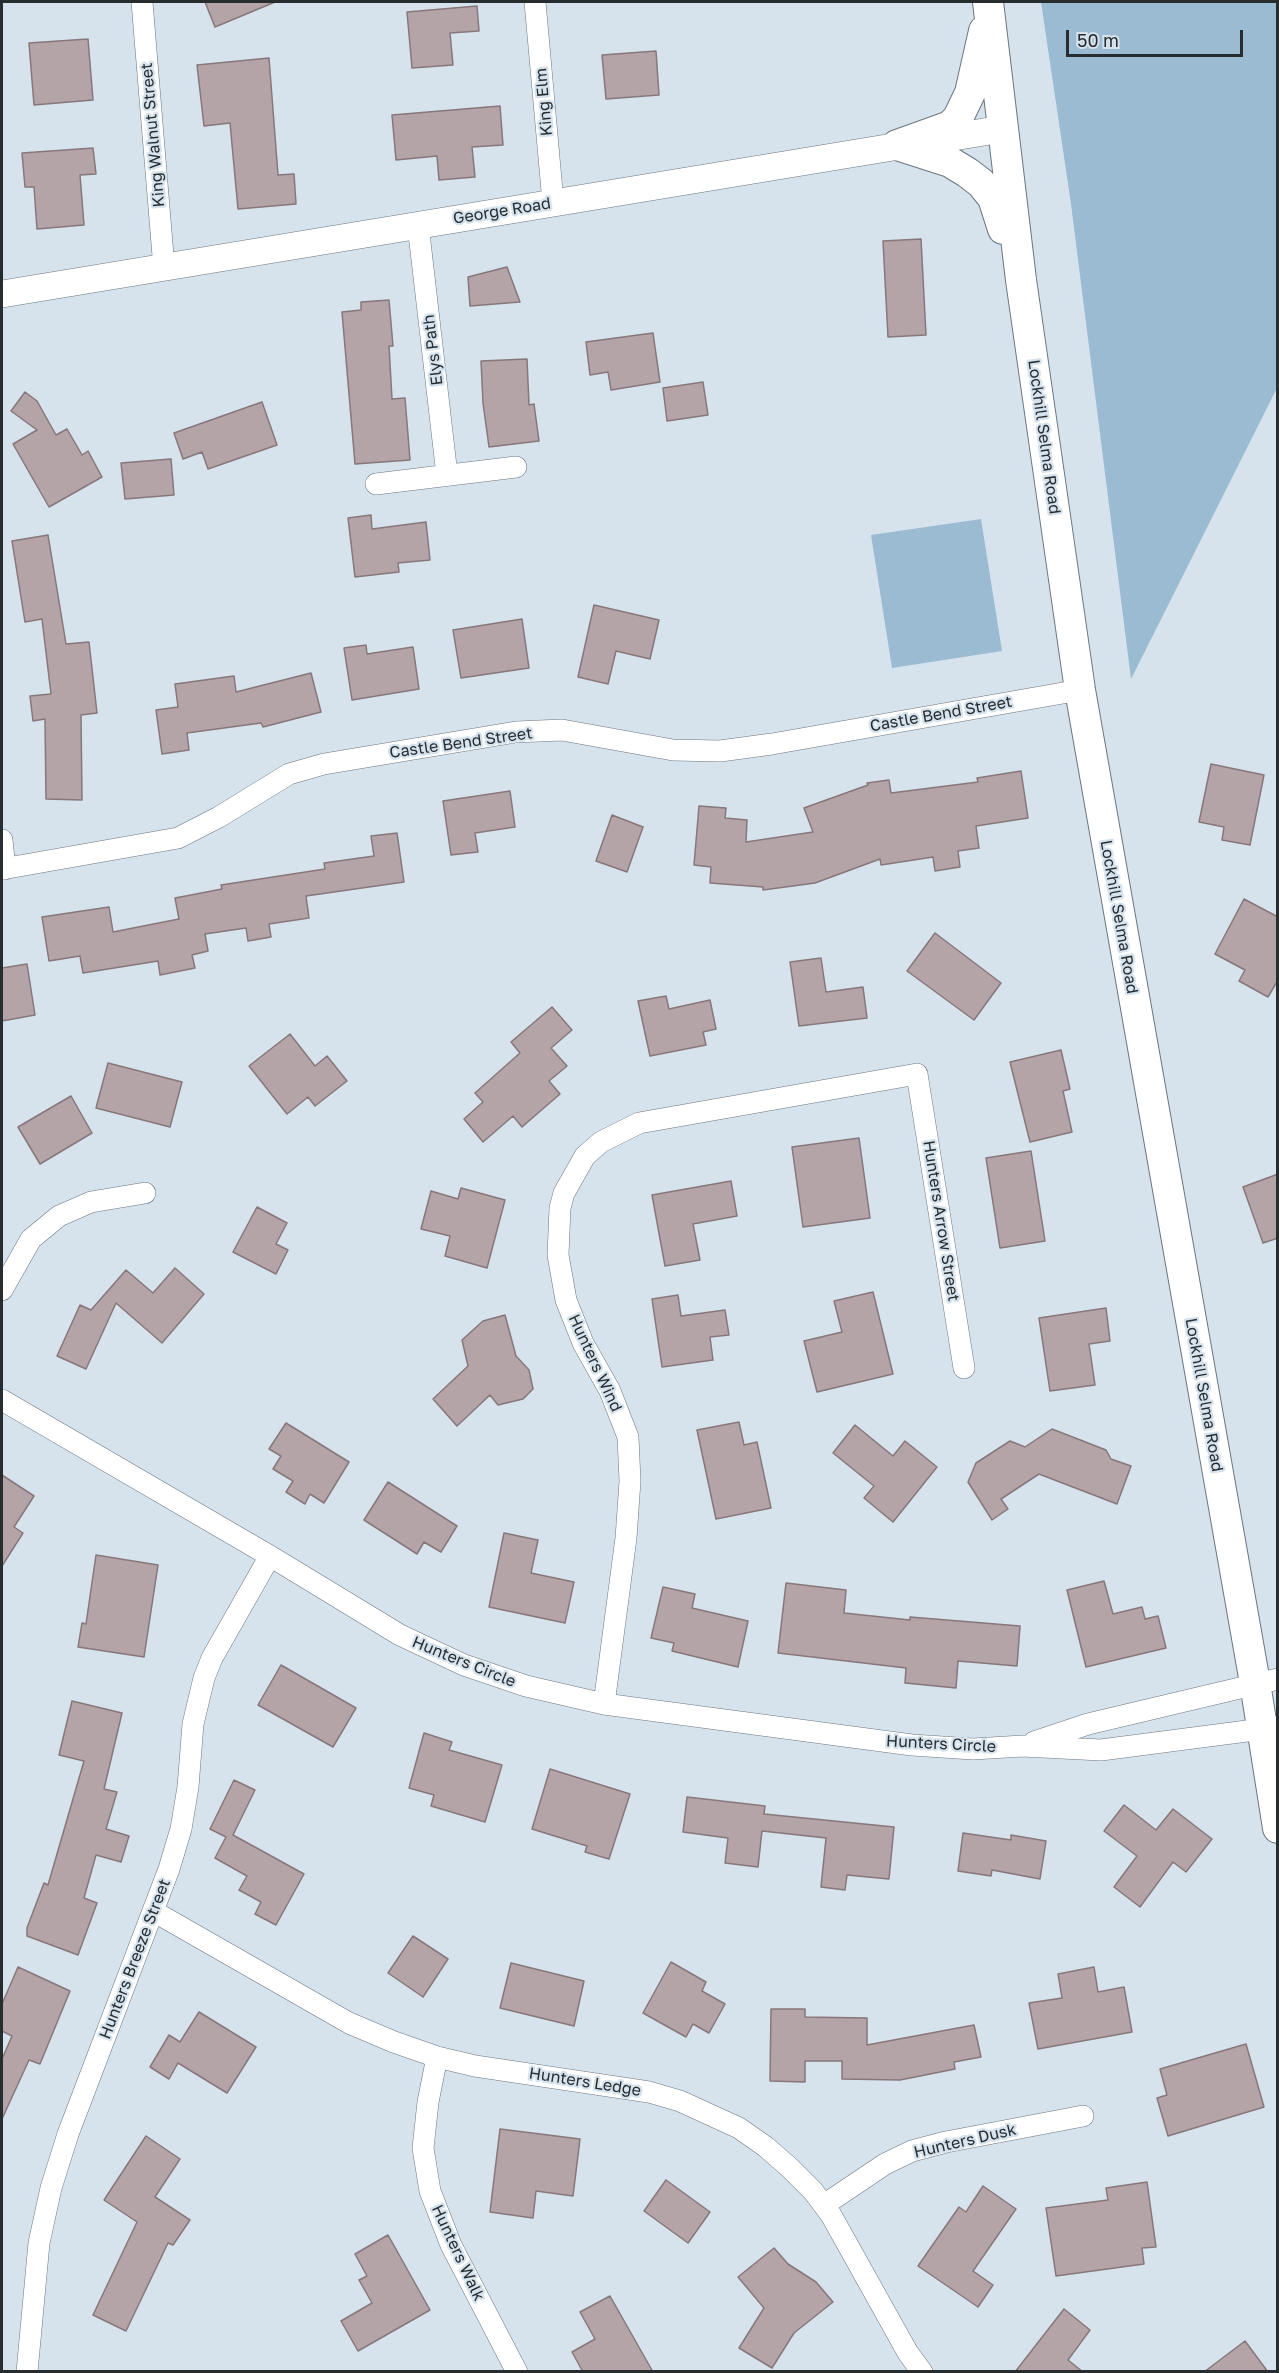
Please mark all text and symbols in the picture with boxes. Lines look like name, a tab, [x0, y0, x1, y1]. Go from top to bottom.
scale bar	[1069, 18, 1246, 56]
text: 50 m	[1077, 29, 1119, 51]
street label: King Walnut Street	[137, 62, 169, 208]
street label: King Elm	[531, 67, 557, 137]
street label: George Road	[452, 194, 552, 228]
street label: Elys Path	[419, 313, 447, 387]
street label: Lockhill Selma Road	[1024, 359, 1064, 515]
street label: Castle Bend Street	[868, 692, 1014, 736]
street label: Castle Bend Street	[388, 723, 534, 763]
street label: Lockhill Selma Road	[1096, 839, 1142, 995]
street label: Hunters Arrow Street	[919, 1139, 963, 1303]
street label: Hunters Wind	[564, 1311, 626, 1415]
street label: Lockhill Selma Road	[1181, 1317, 1227, 1473]
street label: Hunters Circle	[409, 1632, 519, 1692]
street label: Hunters Circle	[886, 1732, 996, 1756]
street label: Hunters Breeze Street	[96, 1876, 174, 2042]
street label: Hunters Ledge	[528, 2064, 642, 2100]
street label: Hunters Dusk	[912, 2120, 1018, 2162]
street label: Hunters Walk	[427, 2202, 489, 2304]

